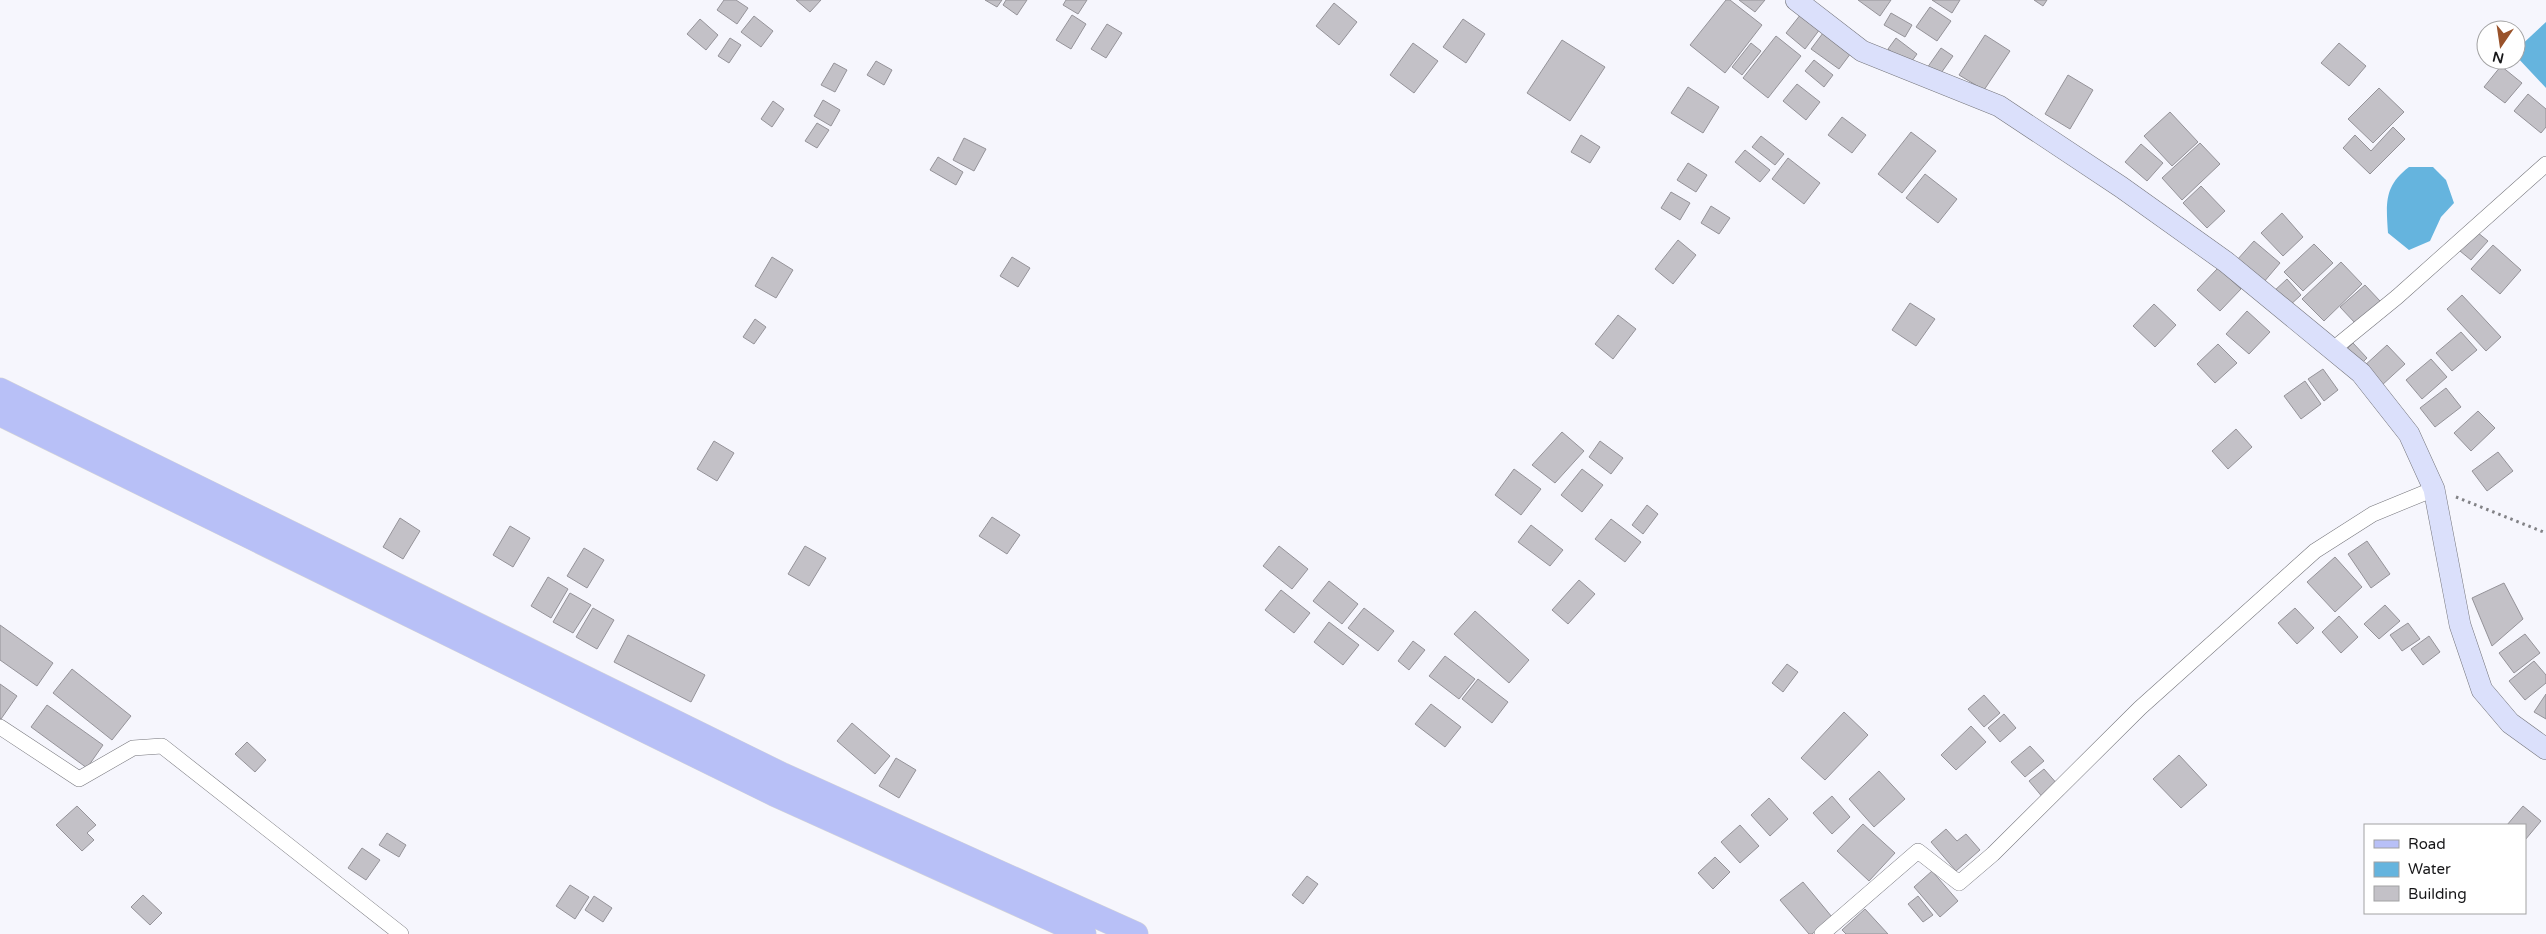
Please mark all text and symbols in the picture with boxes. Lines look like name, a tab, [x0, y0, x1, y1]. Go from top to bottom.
north arrow	[2476, 20, 2526, 70]
text: N	[2491, 48, 2506, 67]
legend	[2364, 824, 2526, 914]
text: Road	[2408, 835, 2446, 853]
text: Water	[2408, 860, 2451, 878]
text: Building	[2408, 885, 2467, 903]

